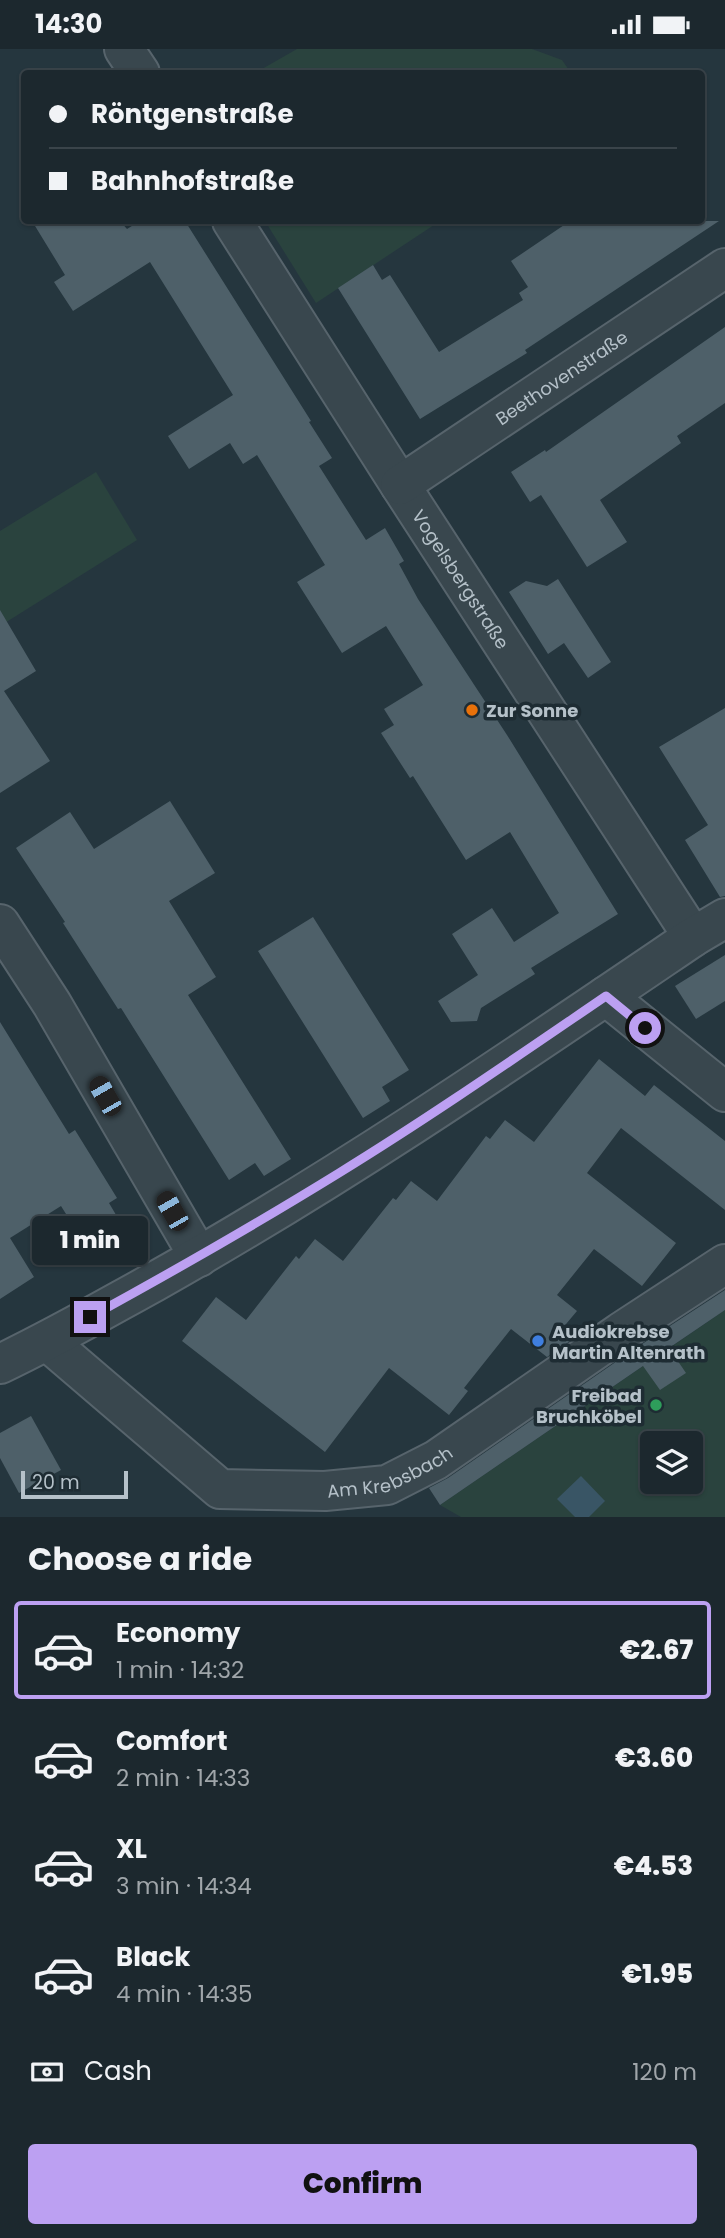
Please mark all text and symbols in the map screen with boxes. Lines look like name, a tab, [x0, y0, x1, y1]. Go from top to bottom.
text: 14:30	[35, 6, 102, 42]
text: Röntgenstraße	[91, 96, 293, 132]
text: Bahnhofstraße	[91, 163, 294, 199]
street label: Beethovenstraße	[490, 324, 632, 430]
street label: Vogelsbergstraße	[407, 505, 515, 654]
place label: Zur Sonne	[486, 698, 578, 723]
marker: Zur Sonne	[464, 702, 480, 718]
route start	[629, 1012, 661, 1044]
car	[86, 1073, 125, 1119]
car	[153, 1188, 192, 1234]
callout: 1 min	[32, 1215, 148, 1265]
text: 1 min	[60, 1224, 120, 1256]
route end	[74, 1301, 106, 1333]
place label: Audiokrebse Martin Altenrath	[552, 1319, 706, 1365]
marker: Audiokrebse Martin Altenrath	[530, 1333, 546, 1349]
place label: Freibad Bruchköbel	[536, 1383, 642, 1429]
marker: Freibad Bruchköbel	[648, 1397, 664, 1413]
map controls	[640, 1431, 703, 1494]
button: layers	[640, 1431, 703, 1494]
street label: Am Krebsbach	[326, 1440, 457, 1503]
scale bar	[21, 1468, 128, 1500]
text: 20 m	[32, 1469, 80, 1496]
text: Choose a ride	[28, 1536, 252, 1581]
text: Economy	[116, 1615, 240, 1651]
icon: car	[32, 1619, 95, 1682]
text: €2.67	[620, 1632, 693, 1668]
text: 1 min · 14:32	[116, 1654, 244, 1686]
text: Comfort	[116, 1723, 228, 1759]
icon: car	[32, 1727, 95, 1790]
text: €3.60	[615, 1740, 693, 1776]
text: 2 min · 14:33	[116, 1762, 250, 1794]
text: XL	[116, 1831, 147, 1867]
icon: car	[32, 1835, 95, 1898]
text: €4.53	[614, 1848, 693, 1884]
text: 3 min · 14:34	[116, 1870, 252, 1902]
text: Black	[116, 1939, 190, 1975]
icon: car	[32, 1943, 95, 2006]
text: €1.95	[622, 1956, 693, 1992]
text: 4 min · 14:35	[116, 1978, 253, 2010]
icon: cash	[28, 2053, 66, 2091]
text: Cash	[84, 2053, 152, 2089]
text: 120 m	[632, 2056, 697, 2088]
button: Confirm	[28, 2144, 697, 2224]

